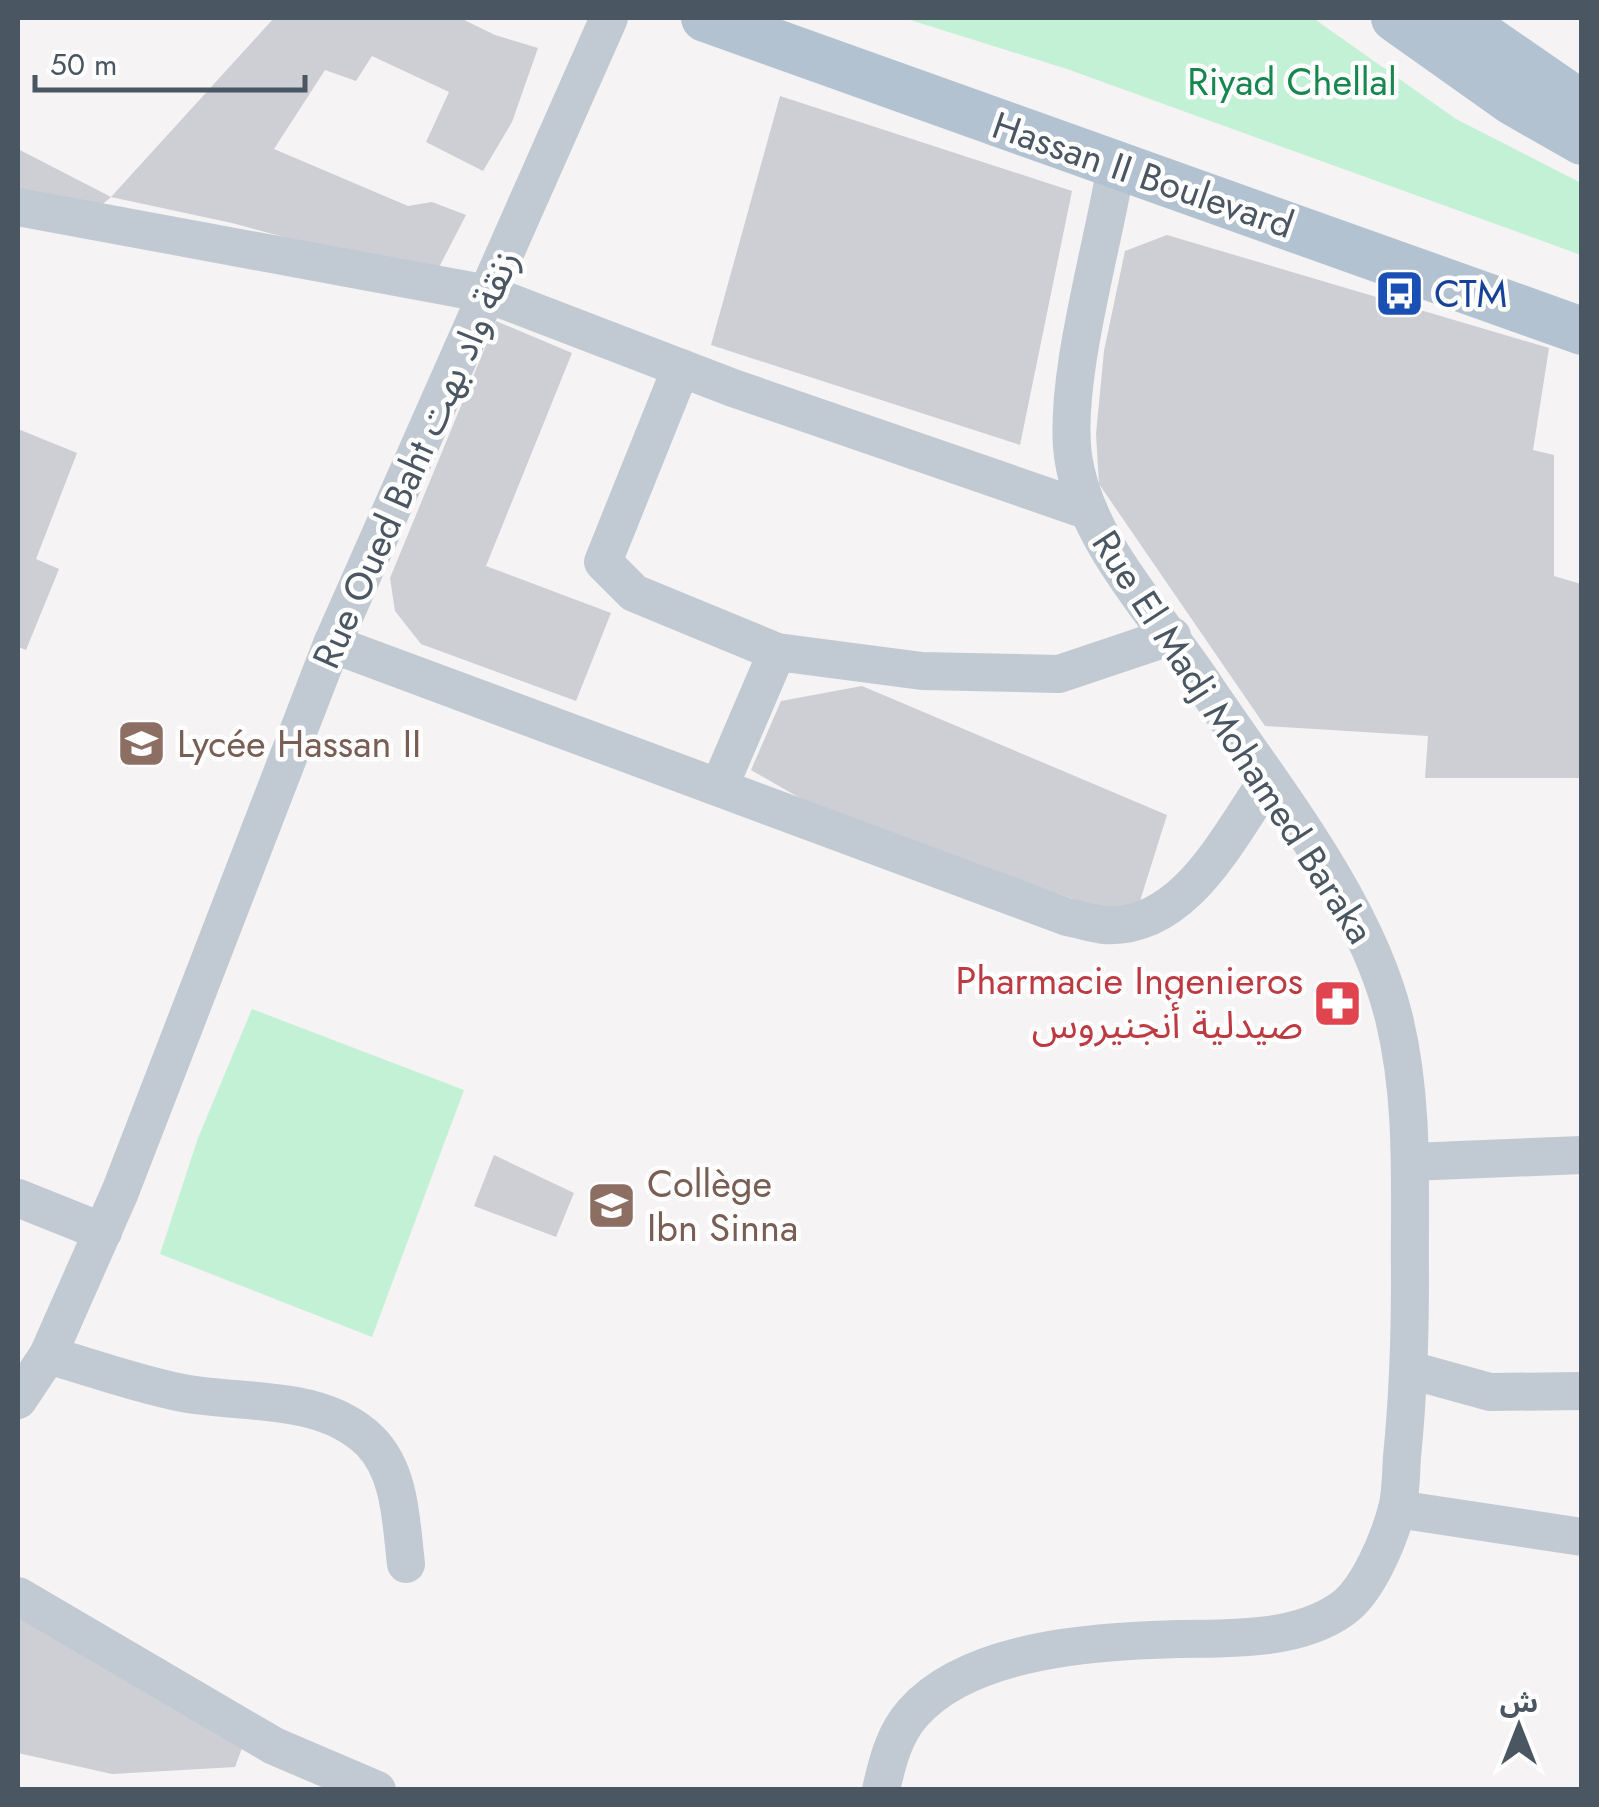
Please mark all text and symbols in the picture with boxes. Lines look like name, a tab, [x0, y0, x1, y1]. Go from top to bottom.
scale bar	[35, 30, 305, 92]
text: 50 m	[50, 43, 117, 86]
park label: Riyad Chellal	[1187, 54, 1397, 109]
street label: Hassan II Boulevard	[985, 97, 1301, 252]
street label: Rue Oued Baht زنقة واد بهت	[298, 241, 533, 677]
place label: CTM	[1434, 266, 1507, 321]
bus stop icon: CTM	[1373, 268, 1425, 320]
street label: Rue El Madj Mohamed Baraka	[1079, 519, 1388, 954]
place label: Lycée Hassan II	[177, 716, 421, 771]
school or university icon: Lycée Hassan II	[116, 718, 168, 770]
place label: Pharmacie Ingenieros صيدلية أنجنيروس	[956, 953, 1303, 1052]
pharmacy icon: Pharmacie Ingenieros صيدلية أنجنيروس	[1312, 977, 1364, 1029]
place label: Collège Ibn Sinna	[647, 1156, 798, 1255]
school or university icon: Collège Ibn Sinna	[586, 1180, 638, 1232]
north arrow	[1469, 1677, 1569, 1777]
text: ش	[1500, 1682, 1538, 1723]

